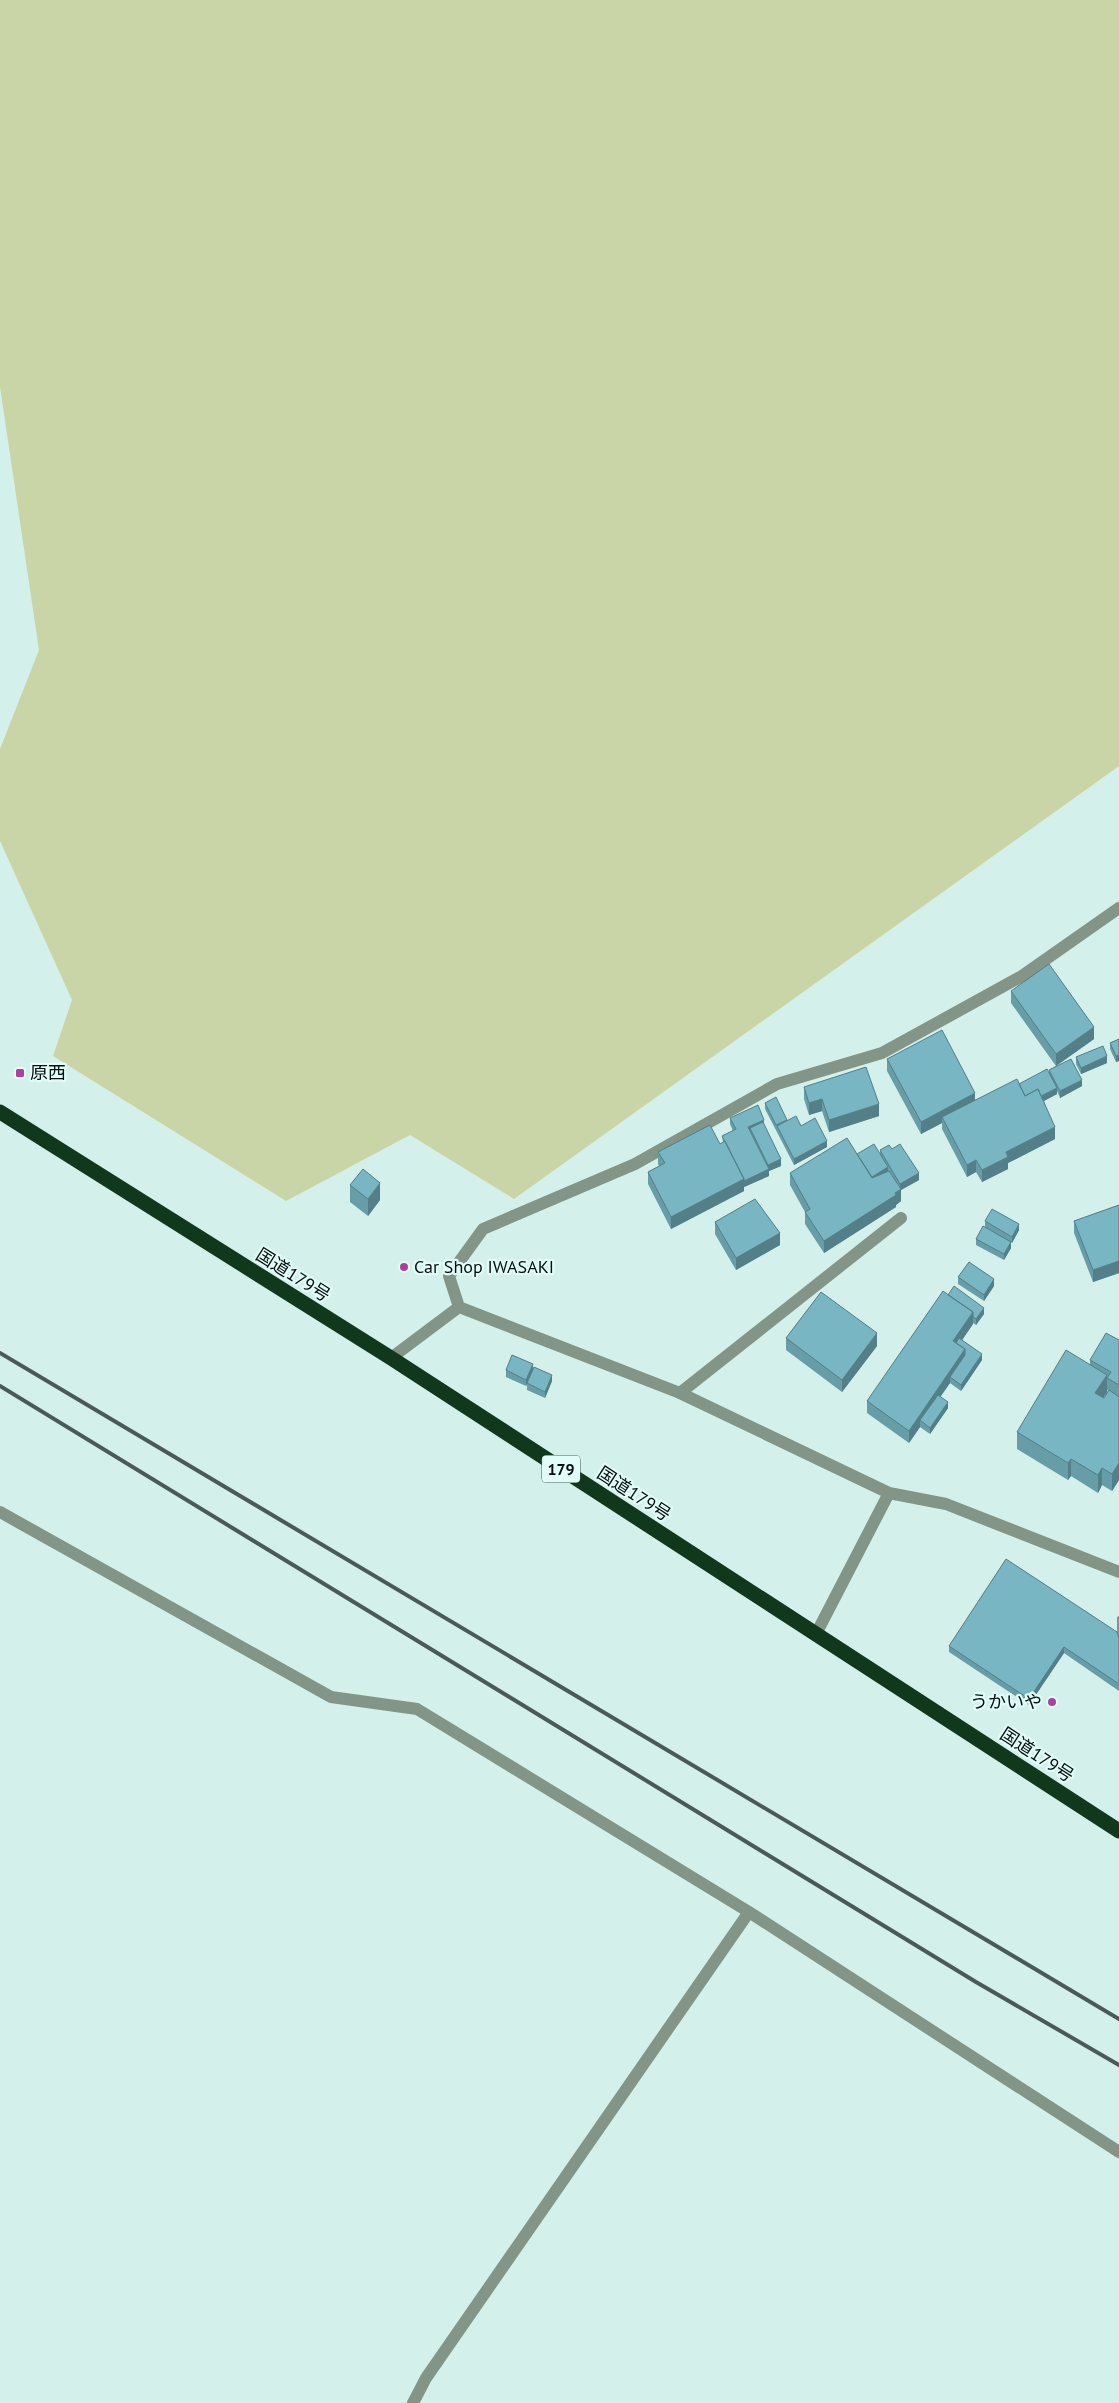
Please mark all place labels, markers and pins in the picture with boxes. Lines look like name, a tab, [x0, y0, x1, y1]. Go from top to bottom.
place label: 原西	[30, 1061, 66, 1084]
marker: 原西	[14, 1067, 26, 1079]
place label: Car Shop IWASAKI	[414, 1255, 554, 1278]
marker: Car Shop IWASAKI	[398, 1261, 410, 1273]
place label: うかいや	[970, 1690, 1042, 1713]
marker: うかいや	[1046, 1696, 1058, 1708]

